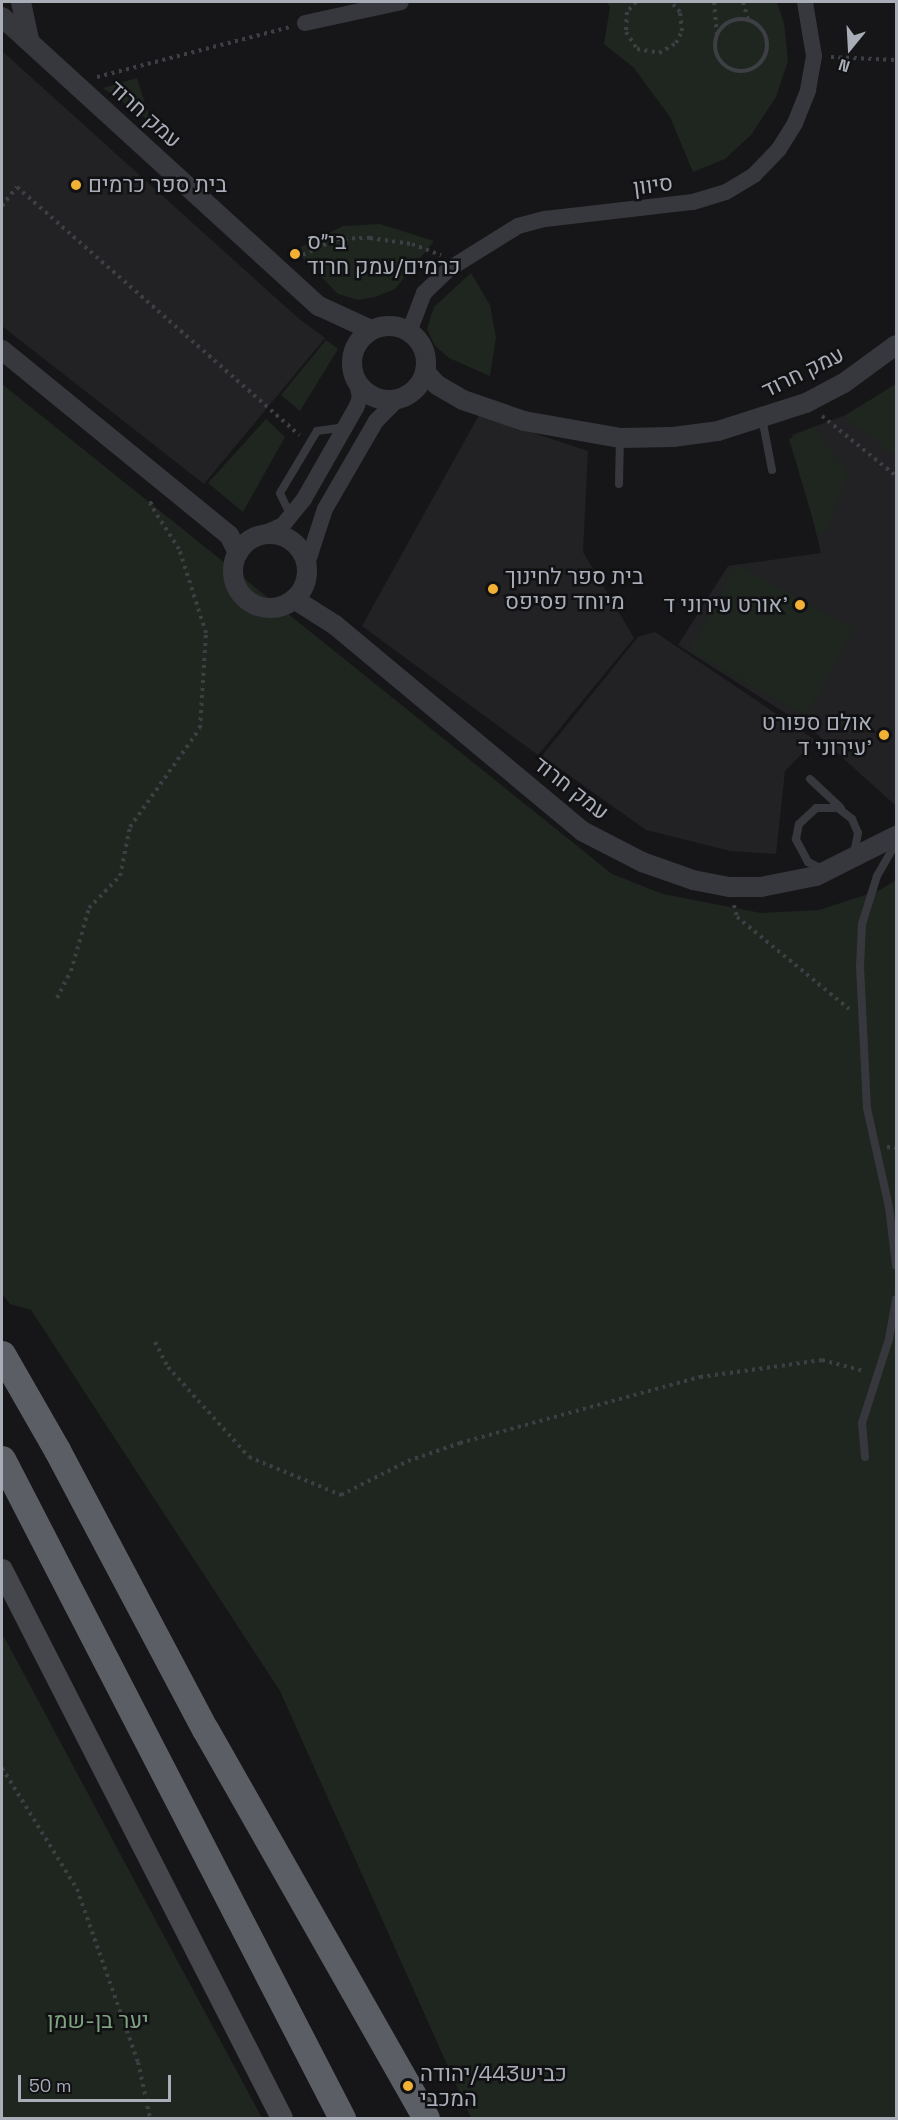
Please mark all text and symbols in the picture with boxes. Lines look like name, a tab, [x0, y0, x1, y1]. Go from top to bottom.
north arrow	[820, 18, 880, 78]
text: N	[836, 54, 853, 77]
street label: עמק חרוד	[103, 75, 187, 153]
street label: סיוון	[632, 169, 674, 201]
place label: בית ספר כרמים	[88, 172, 227, 198]
marker: בית ספר כרמים	[69, 178, 83, 192]
place label: בי״ס כרמים/עמק חרוד	[307, 228, 460, 280]
marker: בי״ס כרמים/עמק חרוד	[288, 247, 302, 261]
street label: עמק חרוד	[758, 341, 848, 403]
place label: בית ספר לחינוך מיוחד פסיפס	[505, 563, 644, 614]
marker: בית ספר לחינוך מיוחד פסיפס	[486, 582, 500, 596]
place label: אורט עירוני ד'	[663, 592, 788, 618]
marker: אורט עירוני ד'	[793, 598, 807, 612]
place label: אולם ספורט עירוני ד'	[762, 709, 872, 760]
marker: אולם ספורט עירוני ד'	[877, 728, 891, 742]
street label: עמק חרוד	[528, 750, 614, 826]
park label: יער בן-שמן	[47, 2008, 149, 2034]
place label: כביש443/יהודה המכבי	[420, 2060, 567, 2112]
scale bar	[21, 2063, 174, 2101]
text: 50 m	[29, 2074, 71, 2097]
marker: כביש443/יהודה המכבי	[401, 2079, 415, 2093]

